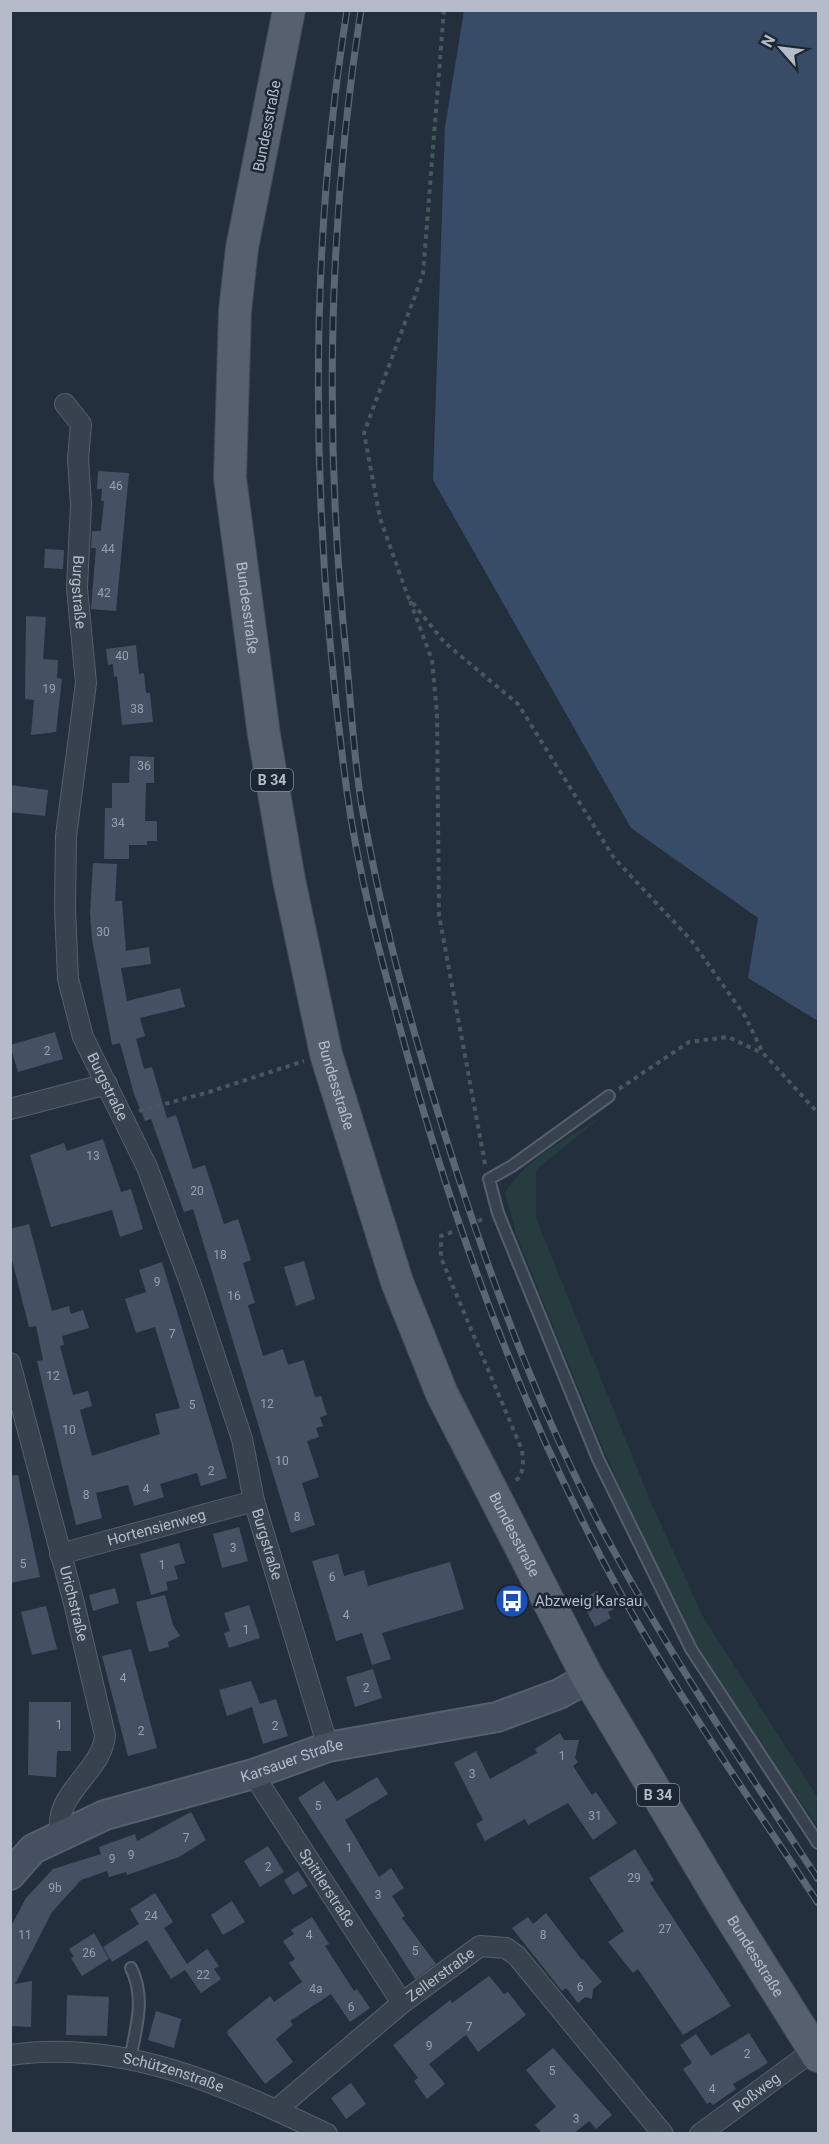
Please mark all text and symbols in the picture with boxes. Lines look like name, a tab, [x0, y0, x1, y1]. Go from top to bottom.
north arrow	[751, 18, 811, 78]
text: N	[757, 32, 779, 51]
street label: Bundesstraße	[249, 79, 285, 173]
house number: 46	[109, 479, 123, 493]
house number: 44	[101, 542, 115, 556]
street label: Burgstraße	[68, 555, 90, 630]
street label: Bundesstraße	[232, 561, 262, 655]
house number: 42	[97, 586, 111, 600]
house number: 40	[115, 649, 129, 663]
house number: 19	[42, 682, 56, 696]
house number: 38	[130, 702, 144, 716]
house number: 36	[137, 759, 151, 773]
road number: B 34	[251, 769, 293, 791]
house number: 34	[111, 816, 125, 830]
house number: 30	[96, 925, 110, 939]
street label: Bundesstraße	[314, 1039, 358, 1132]
house number: 2	[44, 1044, 51, 1058]
street label: Burgstraße	[83, 1050, 132, 1124]
house number: 13	[86, 1149, 100, 1163]
house number: 20	[190, 1184, 204, 1198]
house number: 18	[213, 1248, 227, 1262]
house number: 9	[154, 1275, 160, 1289]
house number: 16	[227, 1289, 241, 1303]
house number: 7	[169, 1327, 176, 1341]
house number: 12	[46, 1369, 60, 1383]
house number: 12	[260, 1397, 274, 1411]
house number: 5	[189, 1398, 196, 1412]
house number: 10	[62, 1423, 76, 1437]
house number: 10	[275, 1454, 289, 1468]
house number: 2	[208, 1464, 215, 1478]
house number: 4	[143, 1482, 150, 1496]
house number: 8	[83, 1488, 90, 1502]
street label: Bundesstraße	[485, 1489, 544, 1580]
street label: Hortensienweg	[105, 1506, 208, 1550]
street label: Burgstraße	[248, 1506, 286, 1582]
house number: 8	[294, 1510, 301, 1524]
house number: 3	[230, 1541, 236, 1555]
house number: 5	[20, 1557, 27, 1571]
house number: 1	[159, 1558, 165, 1572]
street label: Urichstraße	[56, 1564, 92, 1643]
house number: 6	[329, 1570, 336, 1584]
bus stop icon: Abzweig Karsau	[494, 1583, 530, 1619]
place label: Abzweig Karsau	[535, 1592, 642, 1610]
house number: 4	[343, 1608, 350, 1622]
house number: 1	[243, 1623, 249, 1637]
house number: 4	[120, 1671, 127, 1685]
house number: 2	[363, 1681, 370, 1695]
house number: 1	[56, 1718, 62, 1732]
house number: 2	[272, 1719, 279, 1733]
house number: 2	[138, 1724, 145, 1738]
street label: Karsauer Straße	[238, 1736, 344, 1786]
house number: 1	[559, 1749, 565, 1763]
house number: 3	[469, 1767, 475, 1781]
road number: B 34	[637, 1784, 679, 1806]
house number: 5	[315, 1799, 322, 1813]
house number: 31	[588, 1809, 602, 1823]
house number: 7	[183, 1831, 190, 1845]
house number: 1	[346, 1841, 352, 1855]
street label: Spittlerstraße	[295, 1845, 359, 1931]
house number: 9	[128, 1848, 134, 1862]
house number: 9	[109, 1852, 115, 1866]
house number: 2	[265, 1860, 272, 1874]
house number: 29	[627, 1871, 641, 1885]
house number: 9b	[48, 1881, 62, 1895]
house number: 3	[375, 1888, 381, 1902]
house number: 24	[144, 1909, 158, 1923]
street label: Bundesstraße	[723, 1912, 788, 2000]
house number: 27	[658, 1922, 672, 1936]
house number: 11	[18, 1928, 32, 1942]
house number: 4	[306, 1928, 313, 1942]
house number: 8	[540, 1928, 547, 1942]
street label: Zellerstraße	[403, 1944, 478, 2006]
house number: 5	[412, 1944, 419, 1958]
house number: 26	[82, 1946, 96, 1960]
house number: 22	[196, 1968, 210, 1982]
house number: 6	[577, 1980, 584, 1994]
house number: 4a	[309, 1982, 323, 1996]
house number: 6	[348, 2000, 355, 2014]
house number: 7	[466, 2020, 473, 2034]
house number: 9	[426, 2039, 432, 2053]
house number: 2	[744, 2047, 751, 2061]
street label: Schützenstraße	[122, 2049, 226, 2096]
house number: 5	[549, 2064, 556, 2078]
street label: Roßweg	[729, 2069, 784, 2116]
house number: 4	[709, 2082, 716, 2096]
house number: 3	[573, 2112, 579, 2126]

